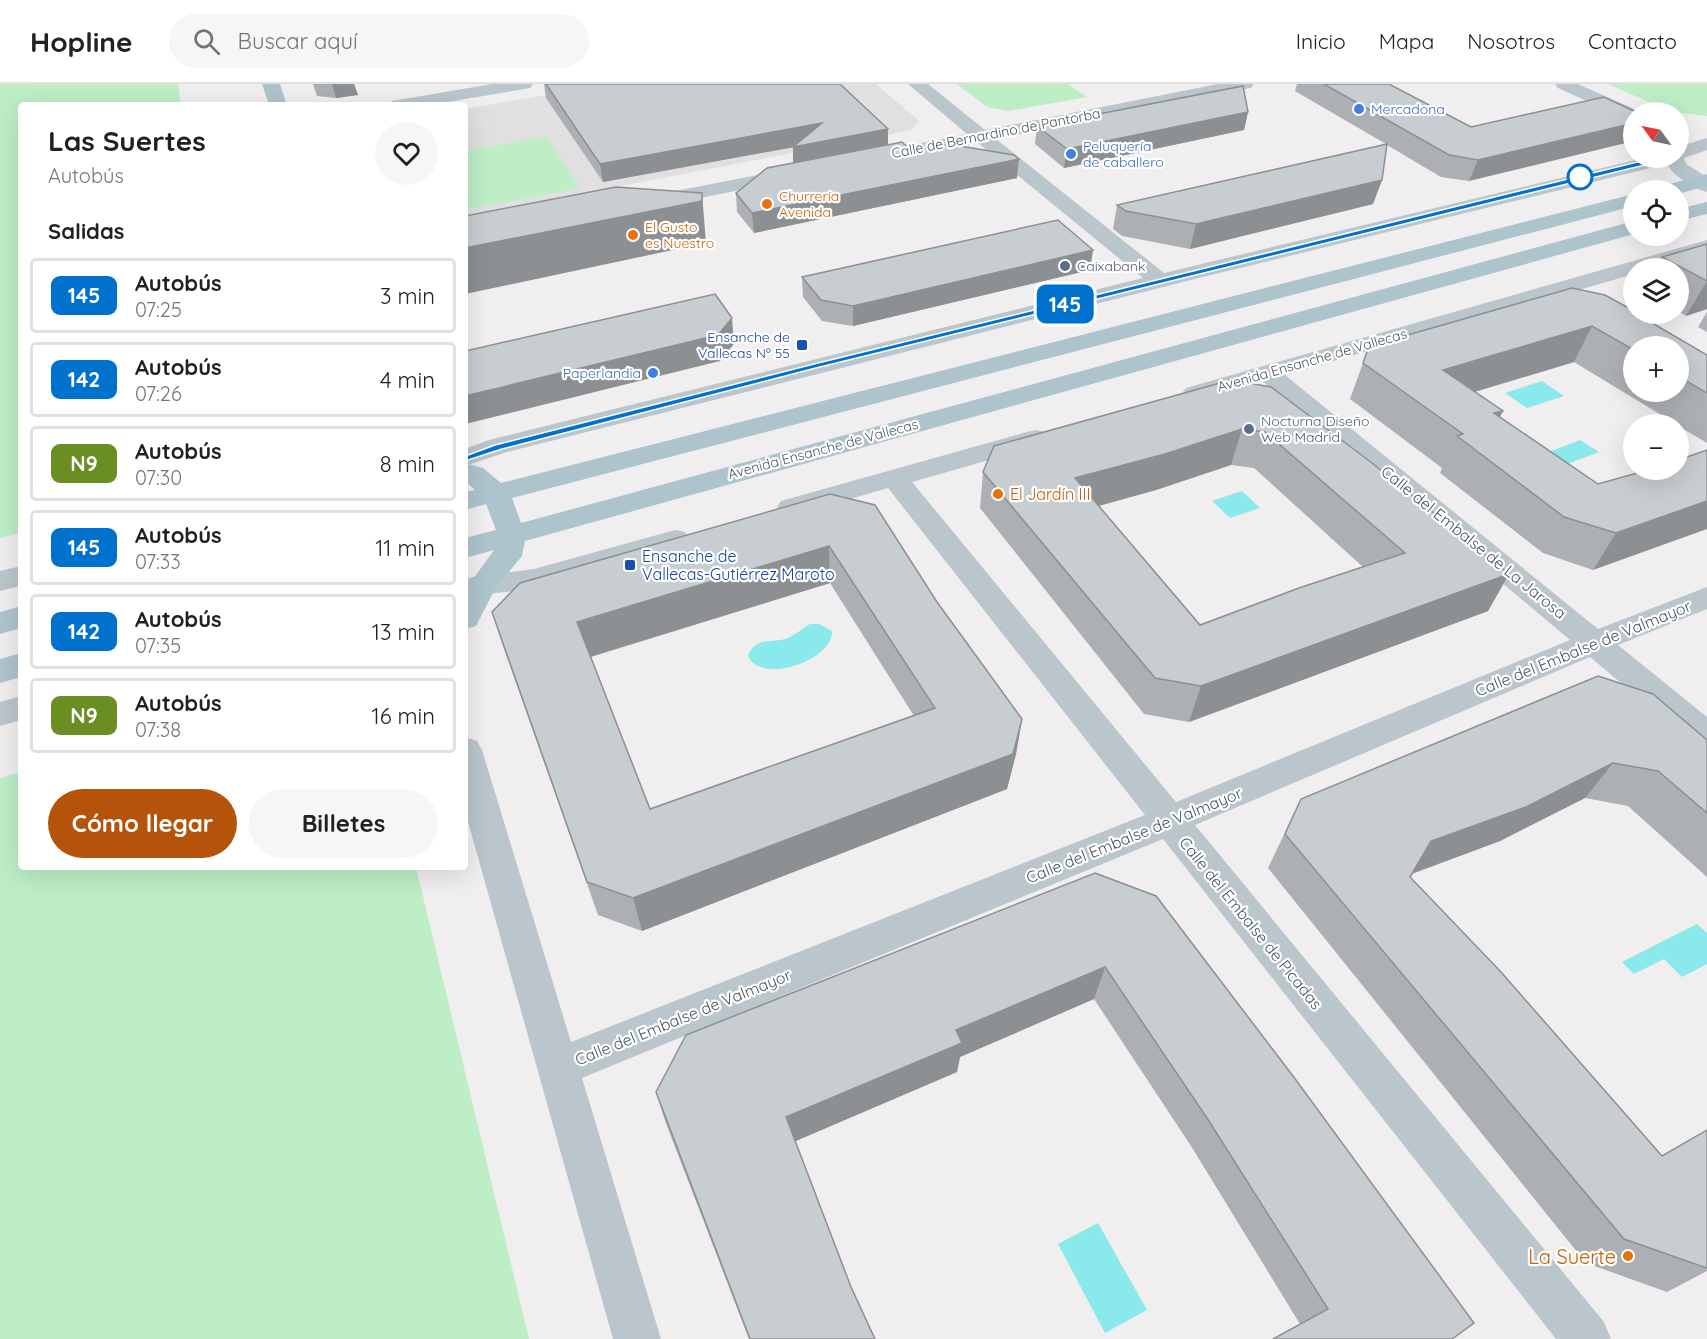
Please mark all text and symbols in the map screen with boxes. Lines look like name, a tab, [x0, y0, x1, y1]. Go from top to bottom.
search box	[169, 14, 589, 68]
text: Hopline	[30, 24, 133, 59]
icon: search	[190, 25, 223, 58]
text: Buscar aquí	[238, 27, 358, 55]
text: Inicio	[1296, 28, 1346, 54]
text: Mapa	[1379, 28, 1434, 54]
text: Nosotros	[1467, 28, 1555, 54]
text: Contacto	[1588, 28, 1677, 54]
place label: Mercadona	[1371, 100, 1445, 118]
marker: Mercadona	[1352, 102, 1366, 116]
north arrow	[1623, 102, 1689, 168]
map controls	[1623, 102, 1689, 480]
street label: Calle de Bernardino de Pantorba	[890, 104, 1102, 162]
button: heart	[375, 122, 438, 185]
text: Las Suertes	[48, 123, 206, 158]
place label: Peluquería de caballero	[1083, 137, 1164, 171]
marker: Peluquería de caballero	[1064, 147, 1078, 161]
text: Autobús	[48, 163, 124, 188]
unlabelled marker	[1567, 164, 1593, 190]
button: locate	[1623, 180, 1689, 246]
place label: Churrería Avenida	[779, 187, 839, 221]
marker: Churrería Avenida	[760, 197, 774, 211]
text: Salidas	[48, 217, 124, 245]
place label: El Gusto es Nuestro	[645, 218, 714, 252]
marker: El Gusto es Nuestro	[626, 228, 640, 242]
place label: Caixabank	[1077, 257, 1145, 275]
button: layers	[1623, 258, 1689, 324]
marker: Caixabank	[1058, 259, 1072, 273]
text: Autobús	[135, 269, 222, 297]
text: 145	[68, 282, 100, 308]
text: 3 min	[380, 282, 435, 310]
line badge: 145	[1030, 284, 1100, 324]
text: 145	[1049, 291, 1081, 317]
text: 07:25	[135, 297, 182, 322]
street label: Avenida Ensanche de Vallecas	[1215, 324, 1409, 396]
place label: Ensanche de Vallecas Nº 55	[698, 328, 790, 362]
button: +	[1623, 336, 1689, 402]
marker: Ensanche de Vallecas Nº 55	[795, 338, 809, 352]
text: Autobús	[135, 353, 222, 381]
place label: Paperlandia	[563, 364, 641, 382]
text: 142	[68, 366, 100, 392]
text: 4 min	[380, 366, 435, 394]
marker: Paperlandia	[646, 366, 660, 380]
text: 07:26	[135, 381, 182, 406]
place label: Nocturna Diseño Web Madrid	[1261, 412, 1370, 446]
button: −	[1623, 414, 1689, 480]
street label: Avenida Ensanche de Vallecas	[726, 415, 920, 483]
marker: Nocturna Diseño Web Madrid	[1242, 422, 1256, 436]
text: Autobús	[135, 437, 222, 465]
text: N9	[70, 450, 98, 476]
text: 8 min	[380, 450, 435, 478]
street label: Calle del Embalse de La Jarosa	[1377, 461, 1571, 623]
text: 07:30	[135, 465, 182, 490]
place label: El Jardín III	[1010, 484, 1091, 504]
marker: El Jardín III	[991, 487, 1005, 501]
text: Autobús	[135, 521, 222, 549]
text: 145	[68, 534, 100, 560]
text: 11 min	[375, 534, 435, 562]
place label: Ensanche de Vallecas-Gutiérrez Maroto	[642, 546, 835, 584]
text: 07:33	[135, 549, 181, 574]
marker: Ensanche de Vallecas-Gutiérrez Maroto	[623, 558, 637, 572]
street label: Calle del Embalse de Valmayor	[1472, 595, 1694, 701]
text: Autobús	[135, 605, 222, 633]
text: 142	[68, 618, 100, 644]
text: 13 min	[372, 618, 435, 646]
text: 07:35	[135, 633, 181, 658]
text: Autobús	[135, 689, 222, 717]
text: N9	[70, 702, 98, 728]
text: 16 min	[372, 702, 435, 730]
text: 07:38	[135, 717, 181, 742]
street label: Calle del Embalse de Valmayor	[1023, 782, 1245, 888]
button: Cómo llegar	[48, 789, 237, 858]
button: Billetes	[249, 789, 438, 858]
street label: Calle del Embalse de Picadas	[1175, 833, 1327, 1013]
street label: Calle del Embalse de Valmayor	[572, 964, 794, 1070]
place label: La Suerte	[1528, 1244, 1616, 1269]
marker: La Suerte	[1621, 1249, 1635, 1263]

